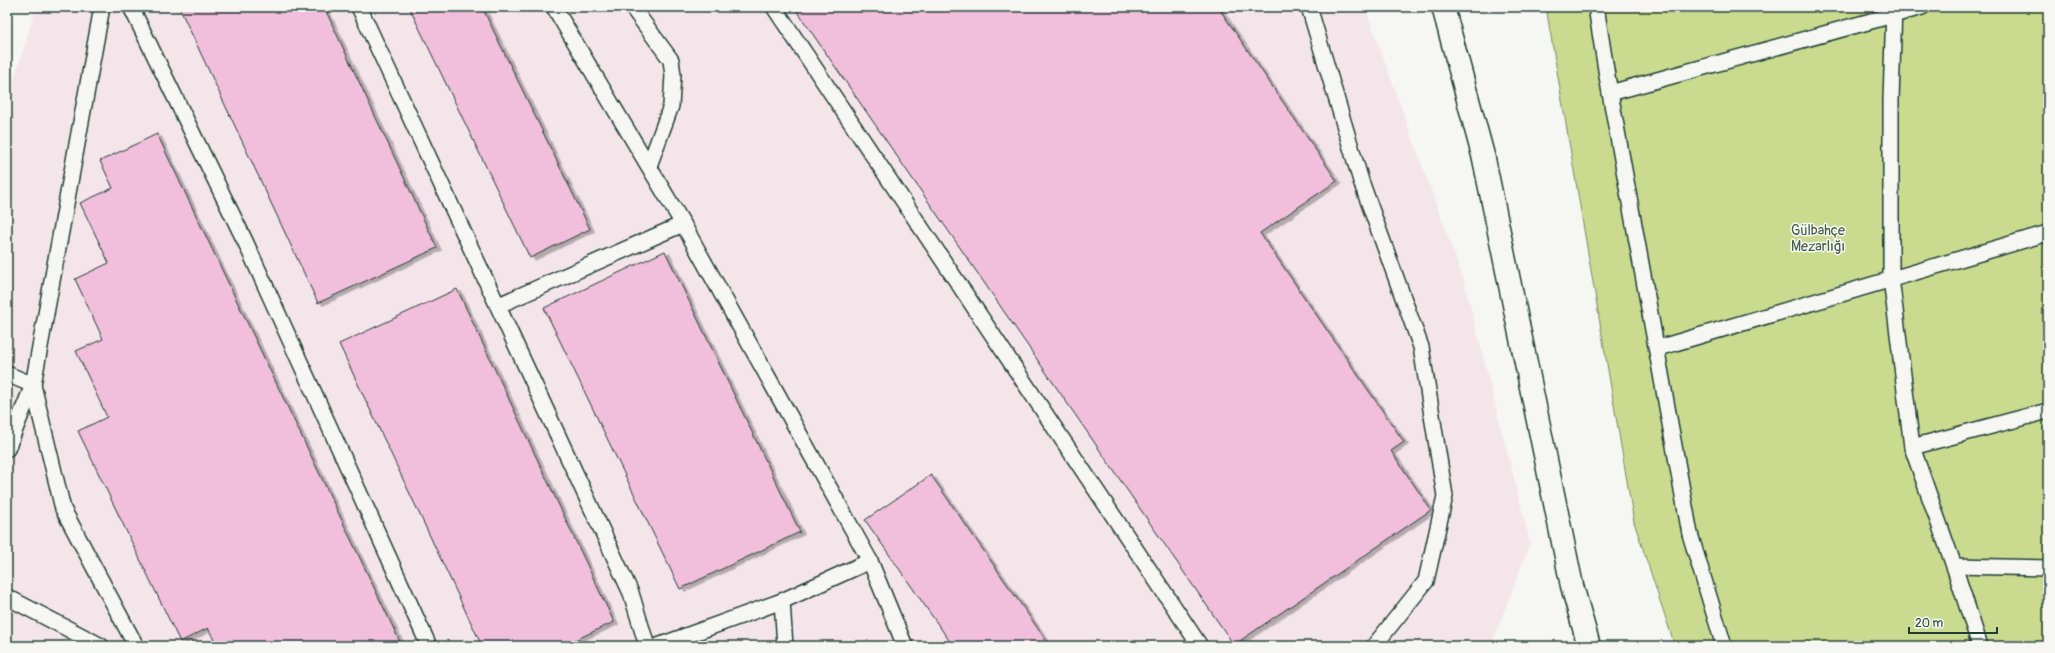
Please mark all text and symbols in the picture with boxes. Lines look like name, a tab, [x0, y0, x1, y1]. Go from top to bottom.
park label: Gülbahçe Mezarlığı	[1791, 222, 1845, 255]
scale bar	[1909, 609, 1997, 635]
text: 20 m	[1915, 616, 1944, 631]

